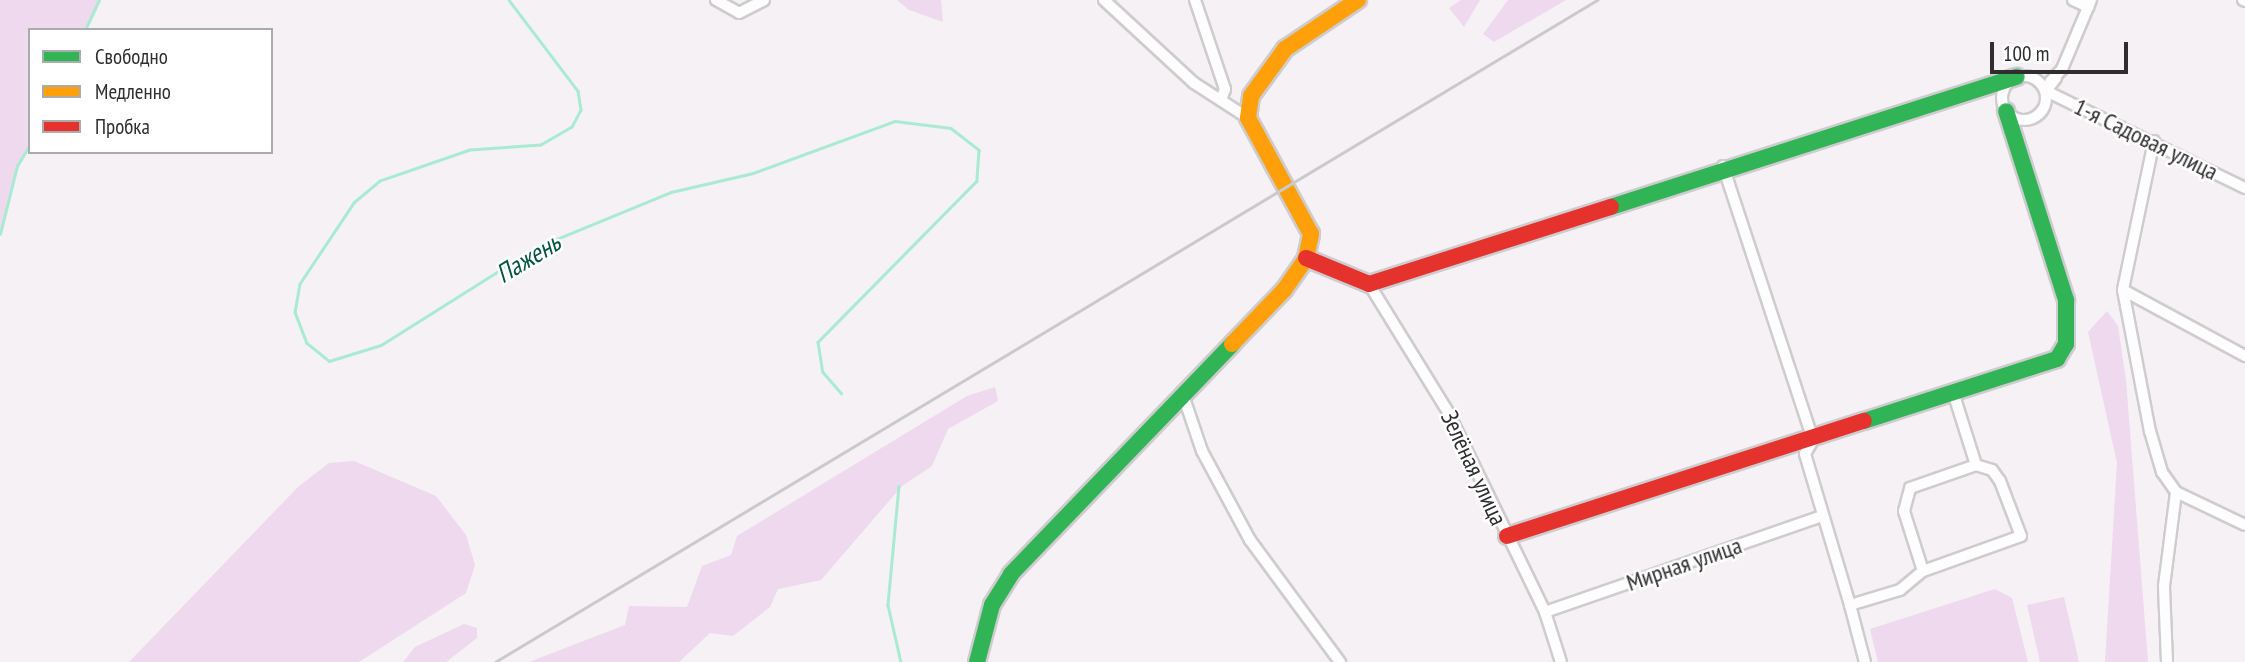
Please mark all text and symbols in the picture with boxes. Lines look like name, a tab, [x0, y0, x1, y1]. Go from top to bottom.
legend	[28, 28, 273, 154]
scale bar	[1993, 28, 2131, 72]
text: 100 m	[2003, 40, 2049, 67]
text: Свободно	[95, 43, 168, 70]
text: Медленно	[95, 78, 171, 105]
street label: 1-я Садовая улица	[2069, 92, 2223, 186]
text: Пробка	[95, 113, 150, 140]
water label: Пажень	[490, 227, 566, 289]
street label: Зелёная улица	[1435, 406, 1513, 530]
street label: Мирная улица	[1623, 531, 1745, 597]

